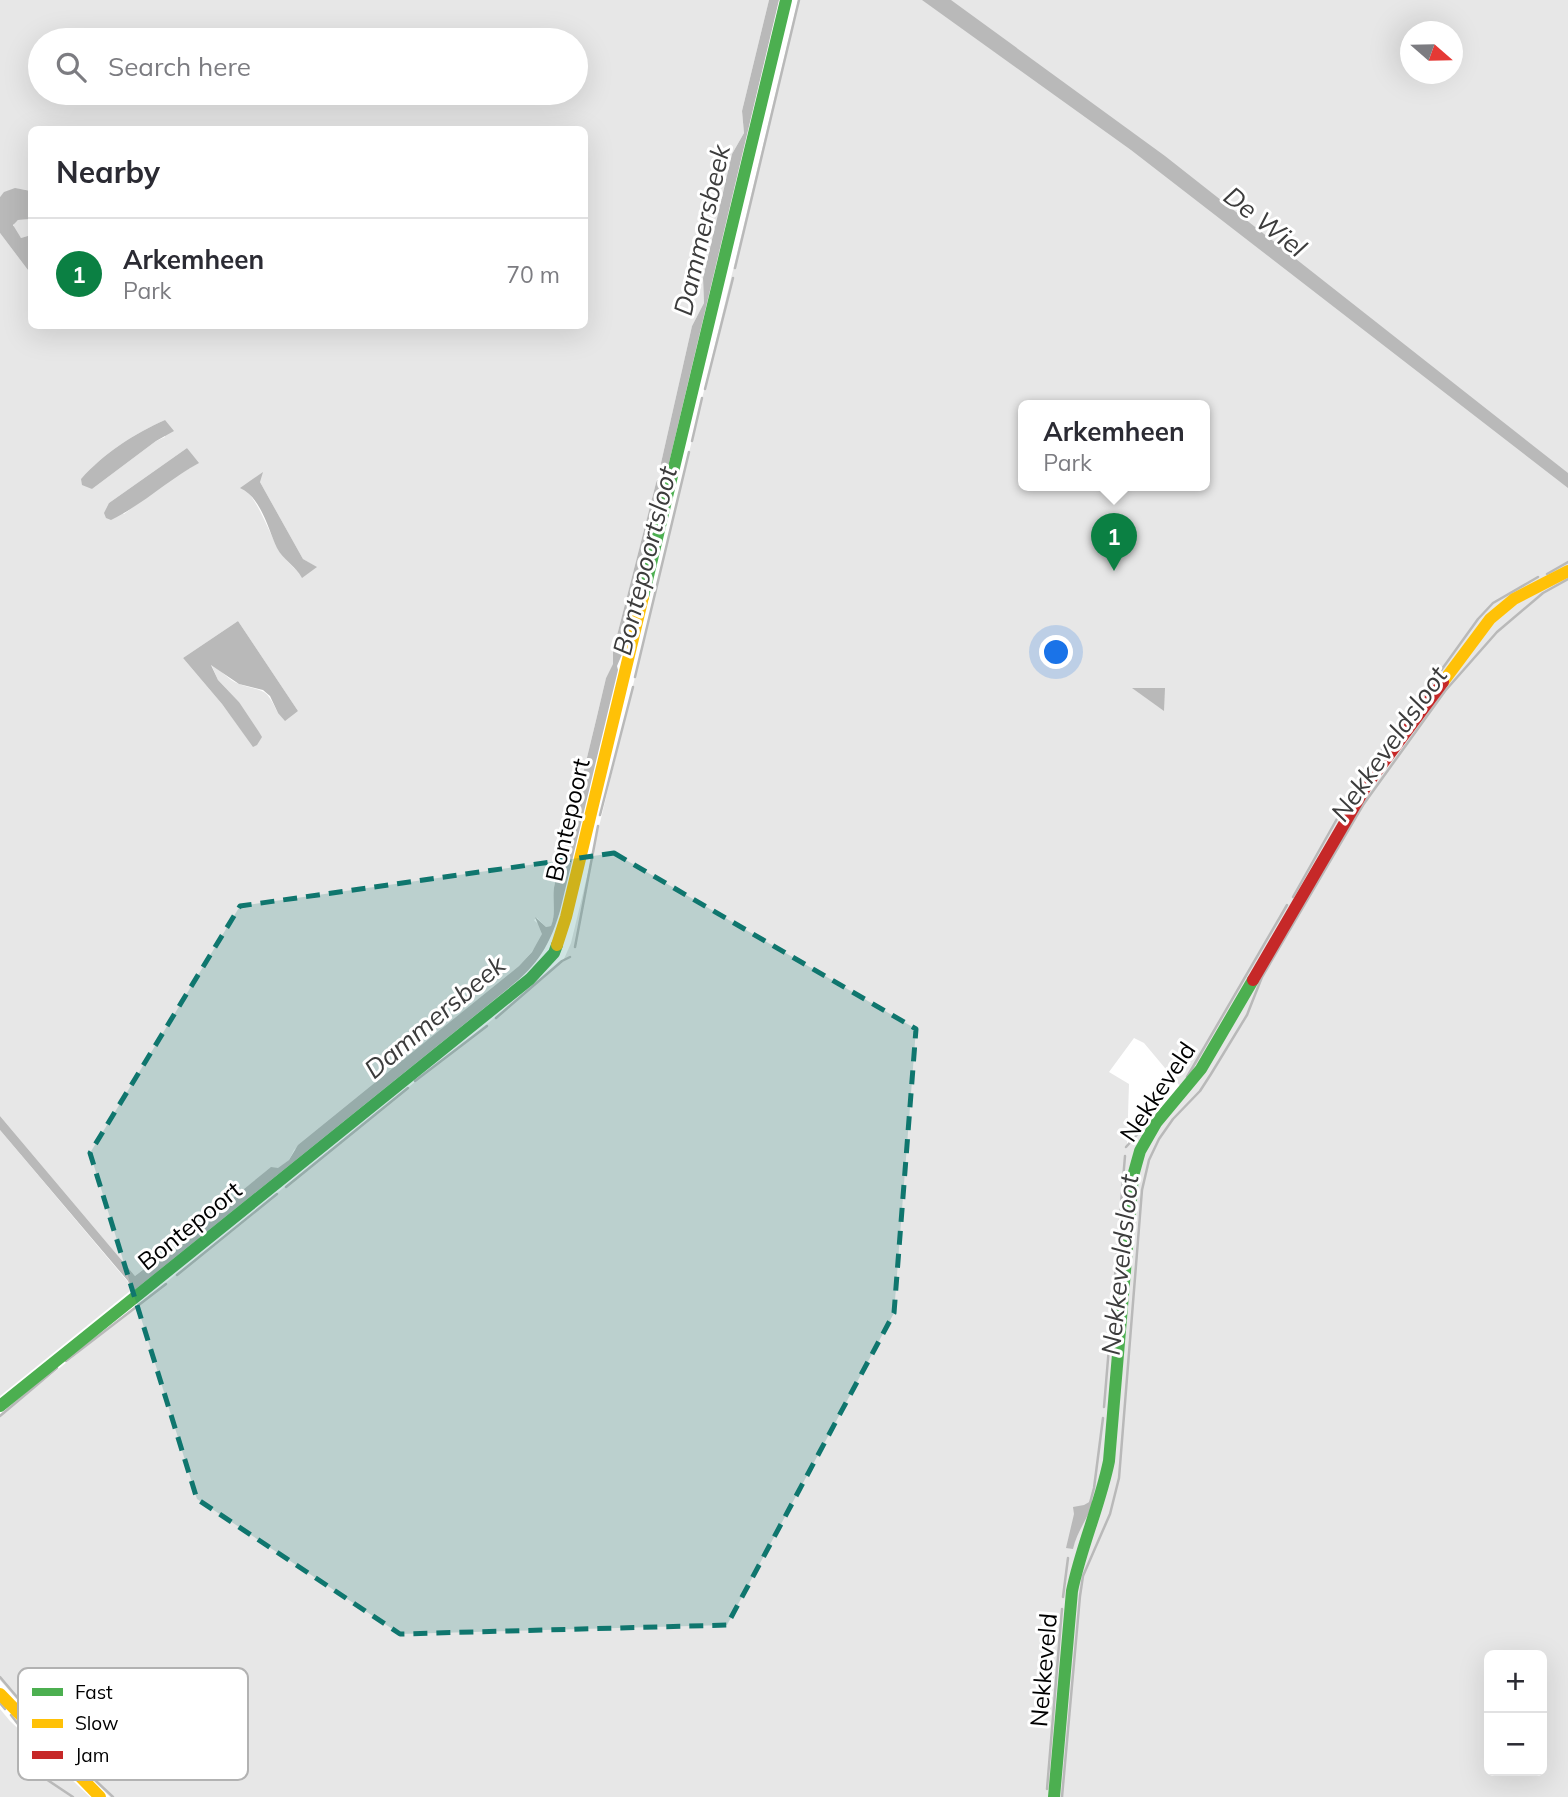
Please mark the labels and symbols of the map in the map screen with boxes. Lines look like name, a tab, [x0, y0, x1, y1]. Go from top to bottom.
north arrow	[1400, 21, 1463, 84]
water label: Dammersbeek	[666, 141, 737, 319]
water label: De Wiel	[1217, 179, 1314, 265]
water label: Bontepoortsloot	[605, 462, 684, 659]
pin: 1	[1091, 513, 1137, 571]
your location	[1039, 635, 1073, 669]
water label: Nekkeveldsloot	[1323, 659, 1455, 827]
street label: Bontepoort	[538, 756, 596, 884]
water label: Dammersbeek	[357, 948, 513, 1085]
street label: Nekkeveld	[1113, 1036, 1201, 1147]
water label: Nekkeveldsloot	[1094, 1172, 1145, 1357]
street label: Bontepoort	[131, 1174, 247, 1276]
street label: Nekkeveld	[1023, 1612, 1063, 1728]
legend	[18, 1668, 248, 1780]
text: Fast	[75, 1680, 113, 1704]
text: Slow	[75, 1711, 119, 1735]
text: Jam	[75, 1743, 109, 1767]

